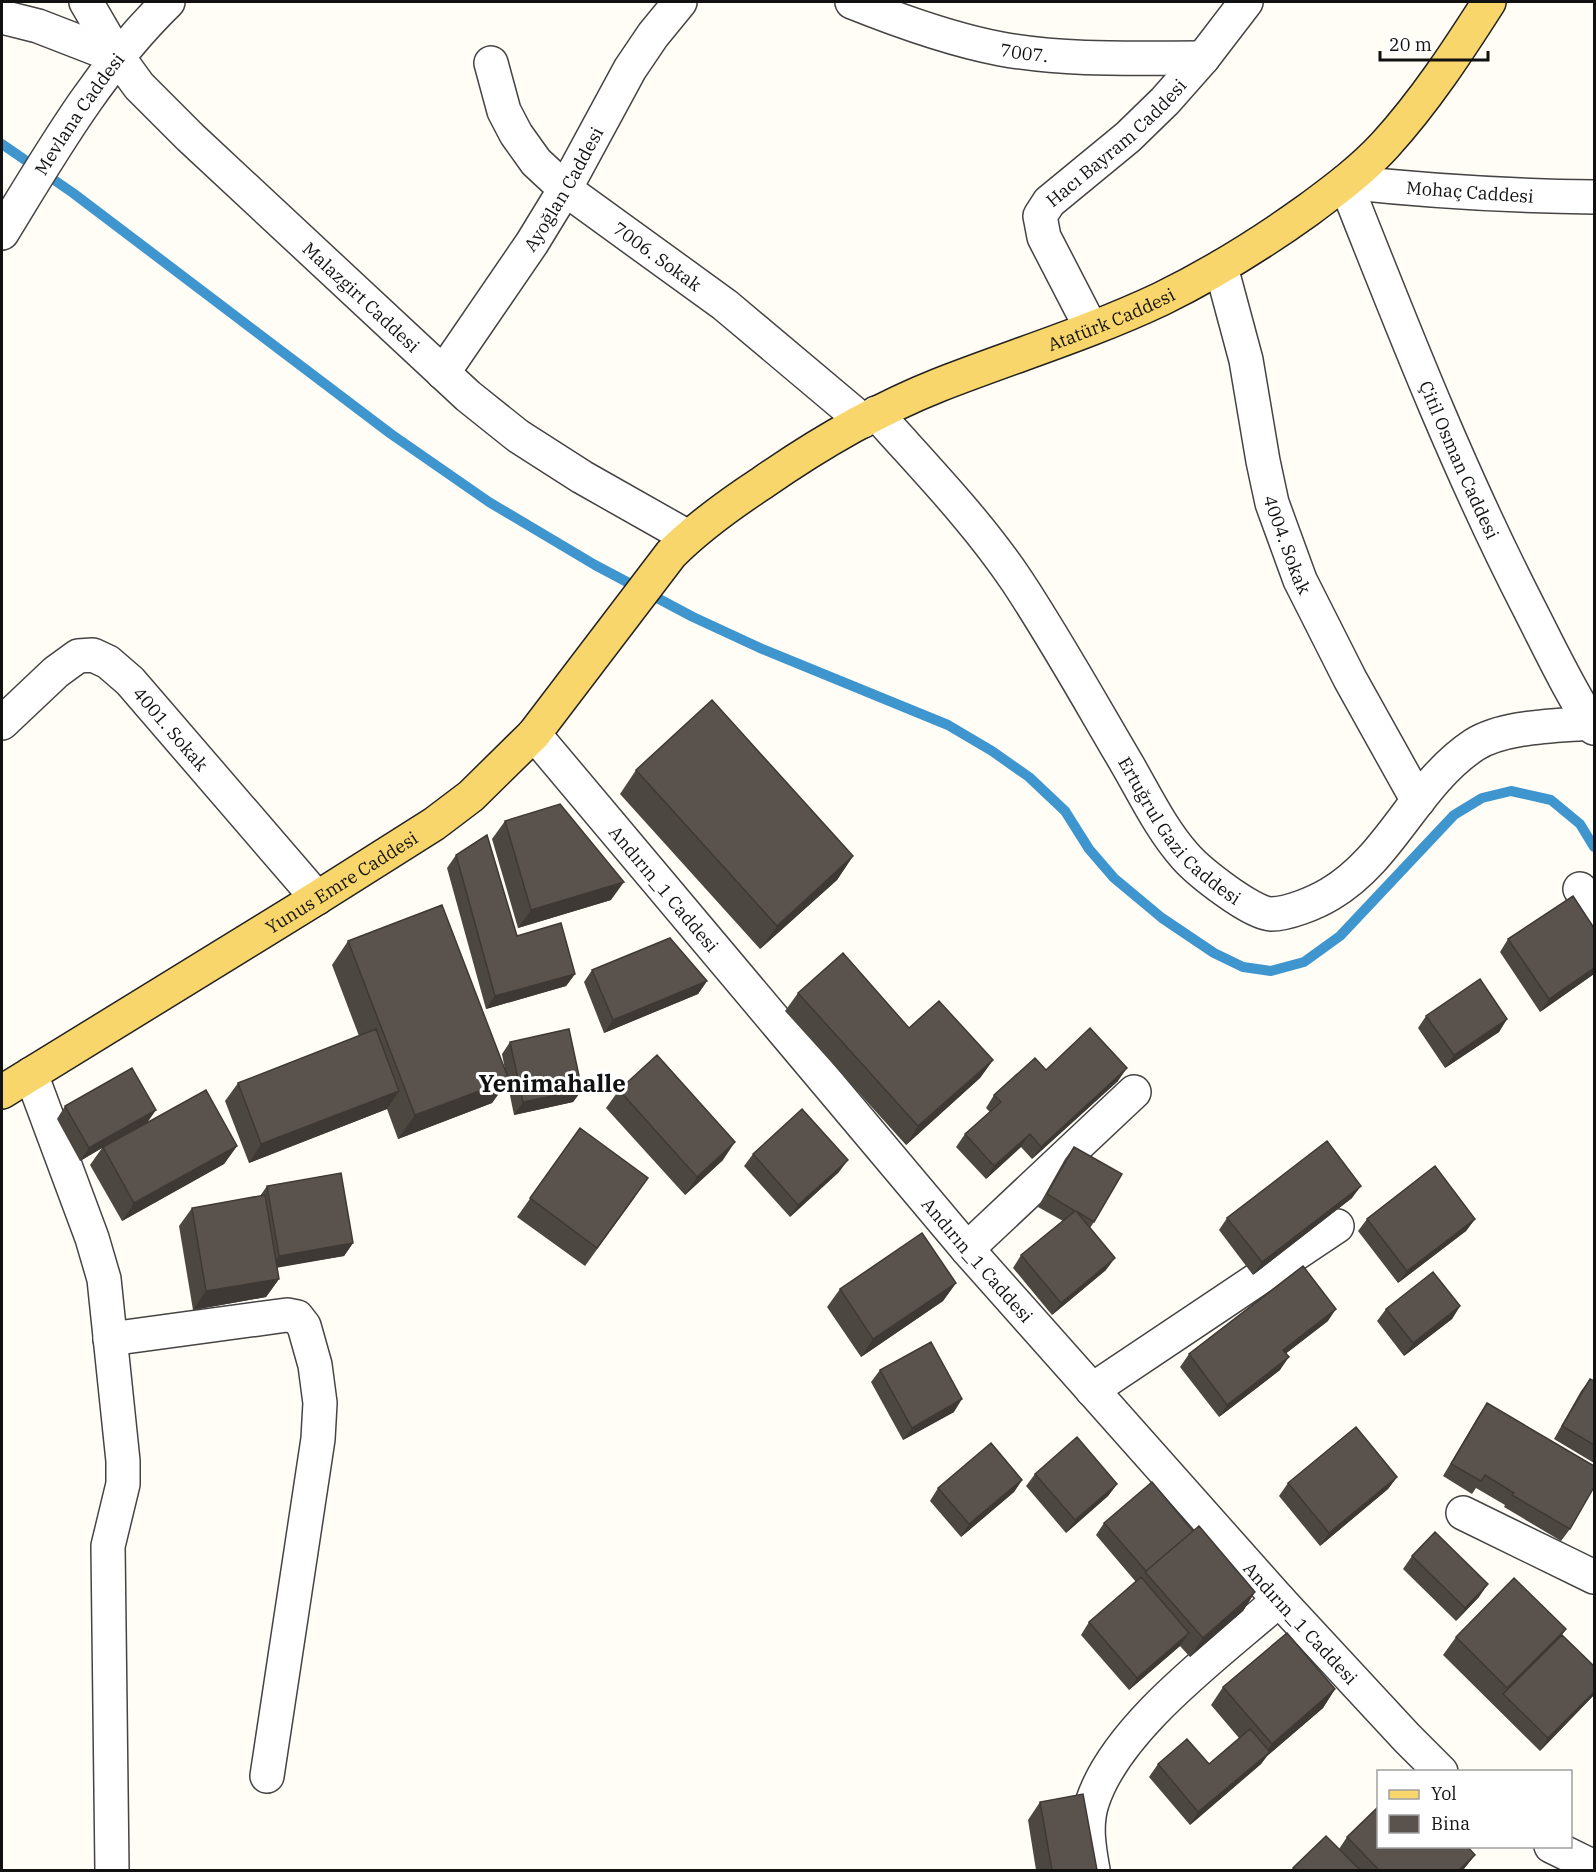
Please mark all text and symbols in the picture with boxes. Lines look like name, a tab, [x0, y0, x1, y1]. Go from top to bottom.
scale bar	[1380, 24, 1488, 62]
text: 20 m	[1389, 33, 1432, 56]
street label: 7007.	[999, 38, 1049, 67]
street label: Mevlana Caddesi	[29, 48, 129, 179]
street label: Hacı Bayram Caddesi	[1041, 74, 1191, 211]
street label: Ayoğlan Caddesi	[518, 122, 608, 256]
street label: Mohaç Caddesi	[1406, 176, 1535, 208]
street label: 7006. Sokak	[609, 216, 707, 296]
street label: Malazgirt Caddesi	[298, 237, 425, 357]
street label: Atatürk Caddesi	[1044, 282, 1179, 356]
street label: Çitil Osman Caddesi	[1415, 377, 1505, 543]
street label: 4004. Sokak	[1259, 493, 1317, 598]
street label: 4001. Sokak	[128, 682, 214, 776]
street label: Ertuğrul Gazi Caddesi	[1114, 752, 1246, 910]
street label: Andırın_1 Caddesi	[604, 821, 724, 957]
street label: Yunus Emre Caddesi	[261, 826, 422, 939]
district label: Yenimahalle	[478, 1067, 626, 1099]
street label: Andırın_1 Caddesi	[917, 1193, 1038, 1327]
street label: Andırın_1 Caddesi	[1239, 1557, 1363, 1689]
legend	[1377, 1770, 1572, 1848]
text: Yol	[1431, 1782, 1457, 1805]
text: Bina	[1431, 1812, 1470, 1835]

